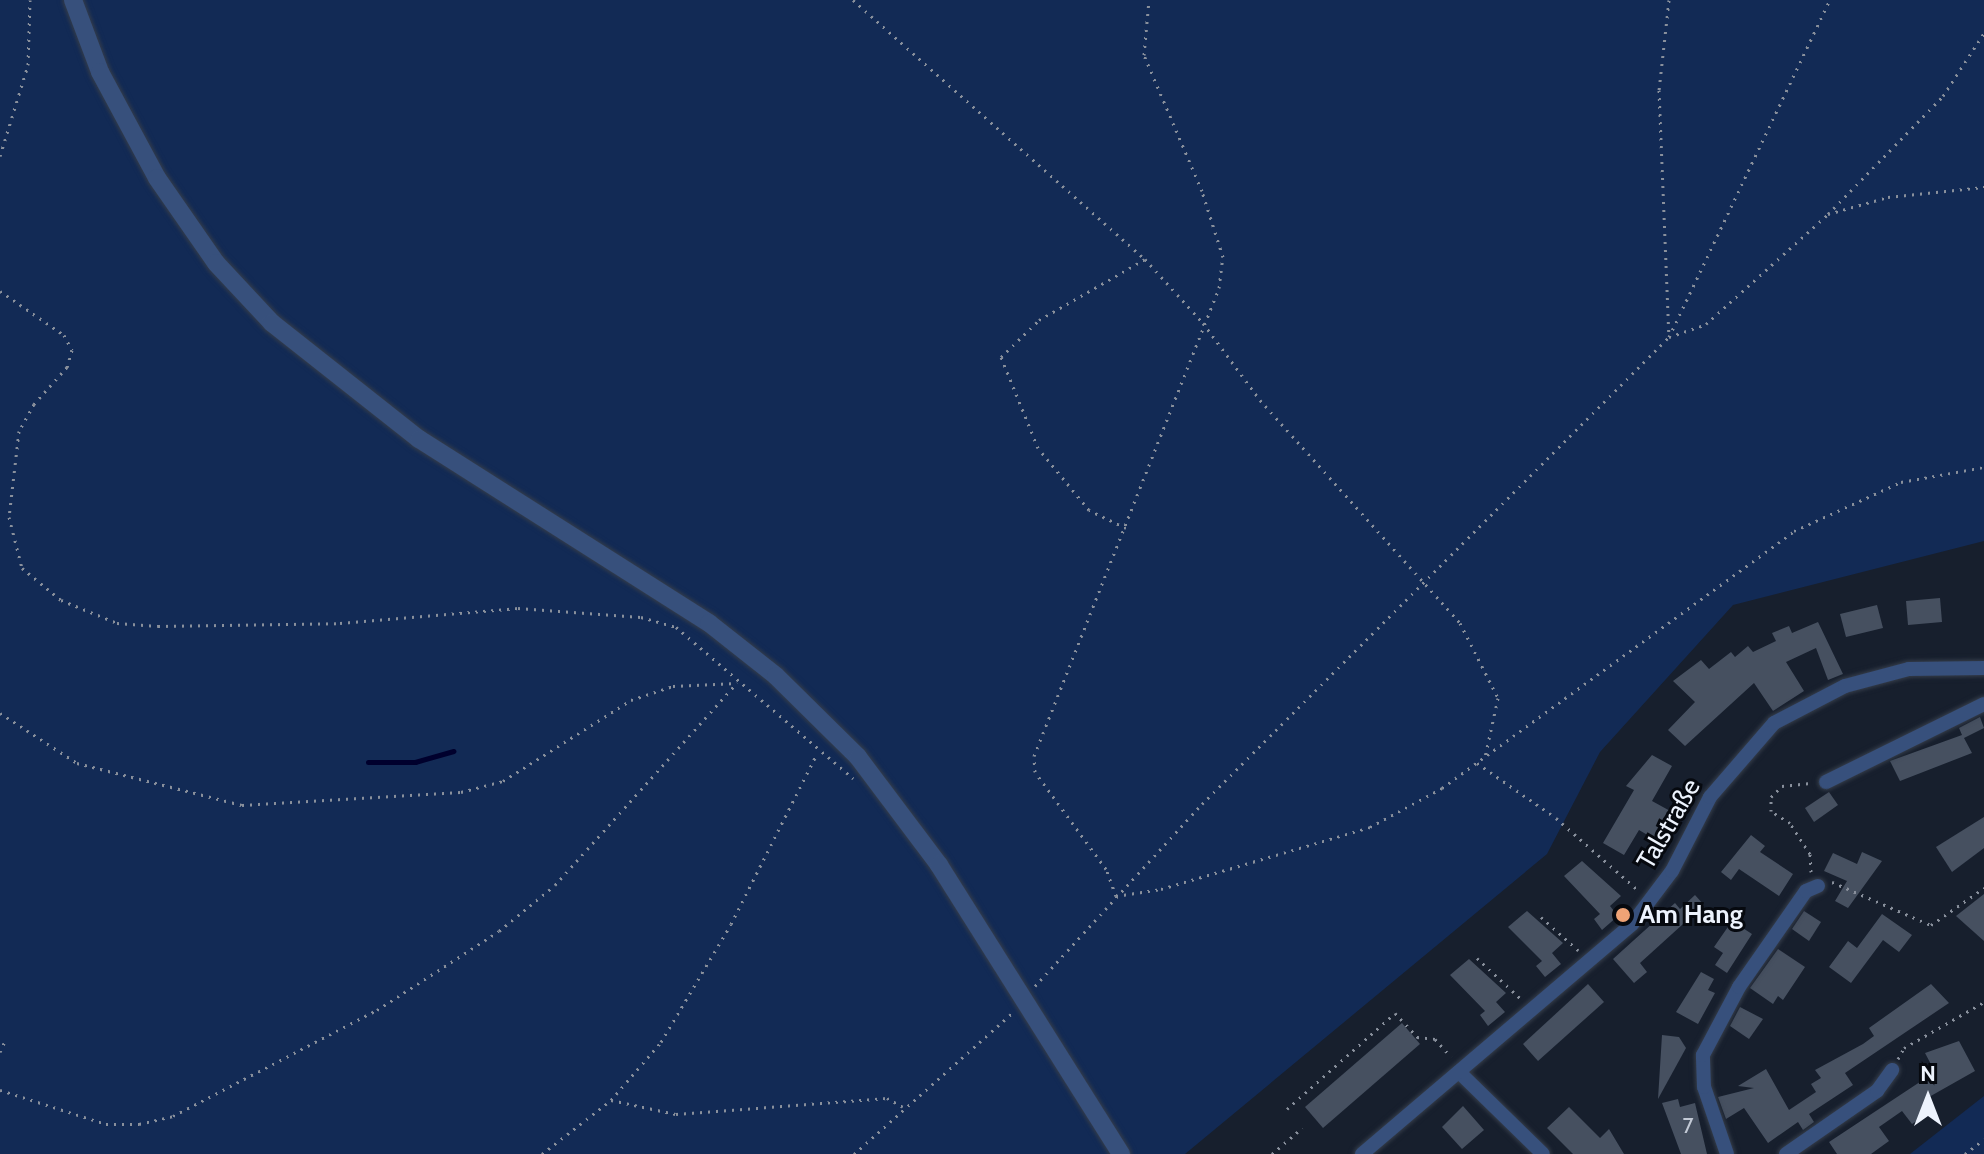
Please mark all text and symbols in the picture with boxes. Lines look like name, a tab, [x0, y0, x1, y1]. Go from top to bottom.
street label: Talstraße	[1631, 773, 1707, 875]
place label: Am Hang	[1639, 899, 1743, 931]
marker: Am Hang	[1614, 906, 1632, 924]
north arrow	[1888, 1058, 1968, 1138]
text: N	[1920, 1060, 1936, 1087]
house number: 7	[1682, 1113, 1694, 1139]

